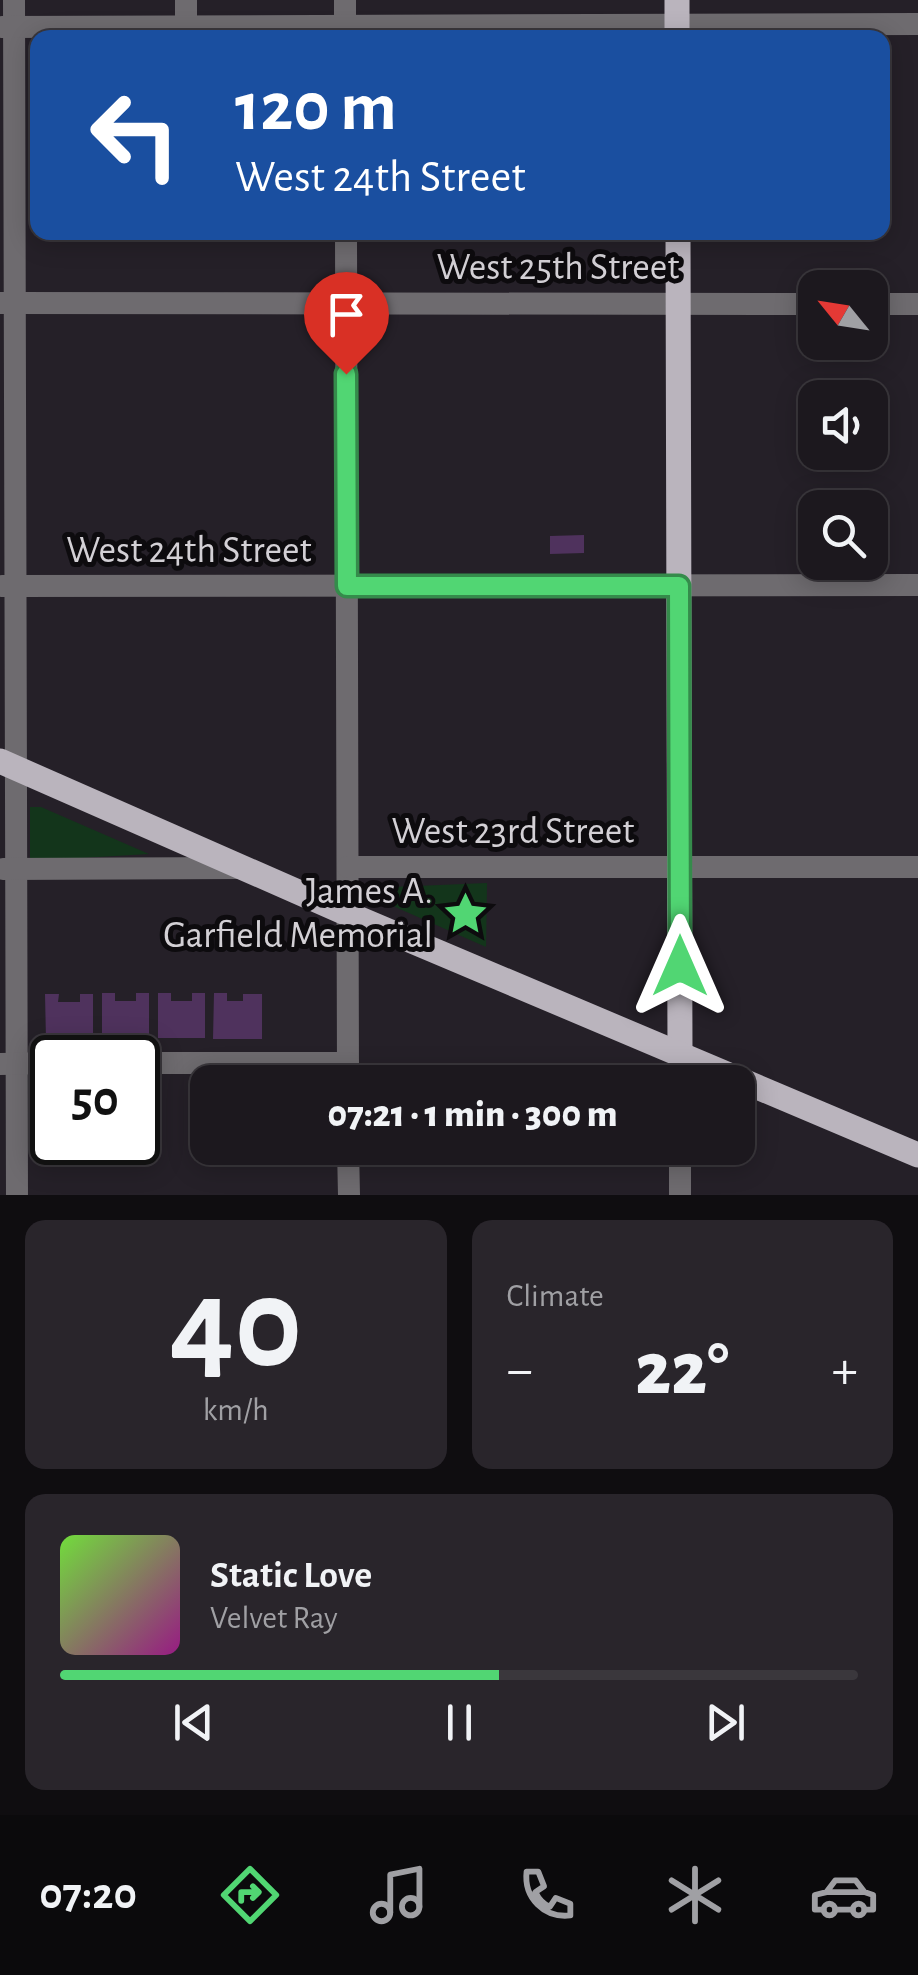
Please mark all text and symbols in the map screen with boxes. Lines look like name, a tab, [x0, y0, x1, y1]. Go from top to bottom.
icon: left	[70, 70, 200, 200]
text: 120 m	[235, 73, 397, 143]
text: West 24th Street	[235, 155, 526, 200]
street label: West 25th Street	[436, 249, 680, 287]
north arrow	[798, 270, 888, 360]
map controls	[798, 270, 888, 580]
pin	[304, 272, 389, 375]
icon: arrive	[319, 287, 374, 342]
button: sound	[798, 380, 888, 470]
button: search	[798, 490, 888, 580]
street label: West 24th Street	[66, 532, 312, 570]
street label: West 23rd Street	[392, 813, 634, 851]
place label: James A. Garfield Memorial	[163, 873, 433, 955]
place icon: James A. Garfield Memorial	[442, 890, 490, 938]
position arrow	[628, 914, 732, 1018]
speed limit sign: 50	[30, 1035, 160, 1165]
text: 07:21 · 1 min · 300 m	[328, 1096, 617, 1134]
text: 40	[169, 1261, 302, 1391]
text: Climate	[507, 1280, 604, 1312]
text: 22°	[635, 1333, 729, 1408]
text: −	[507, 1343, 533, 1398]
text: +	[832, 1343, 858, 1398]
text: km/h	[203, 1394, 269, 1426]
text: Static Love	[210, 1557, 372, 1595]
text: Velvet Ray	[210, 1602, 338, 1634]
icon: previous	[166, 1695, 221, 1750]
icon: pause	[432, 1695, 487, 1750]
icon: next	[698, 1695, 753, 1750]
icon: directions	[215, 1860, 285, 1930]
icon: music	[364, 1860, 434, 1930]
icon: phone	[512, 1860, 582, 1930]
icon: climate	[660, 1860, 730, 1930]
icon: car	[809, 1860, 879, 1930]
text: 07:20	[39, 1872, 137, 1917]

